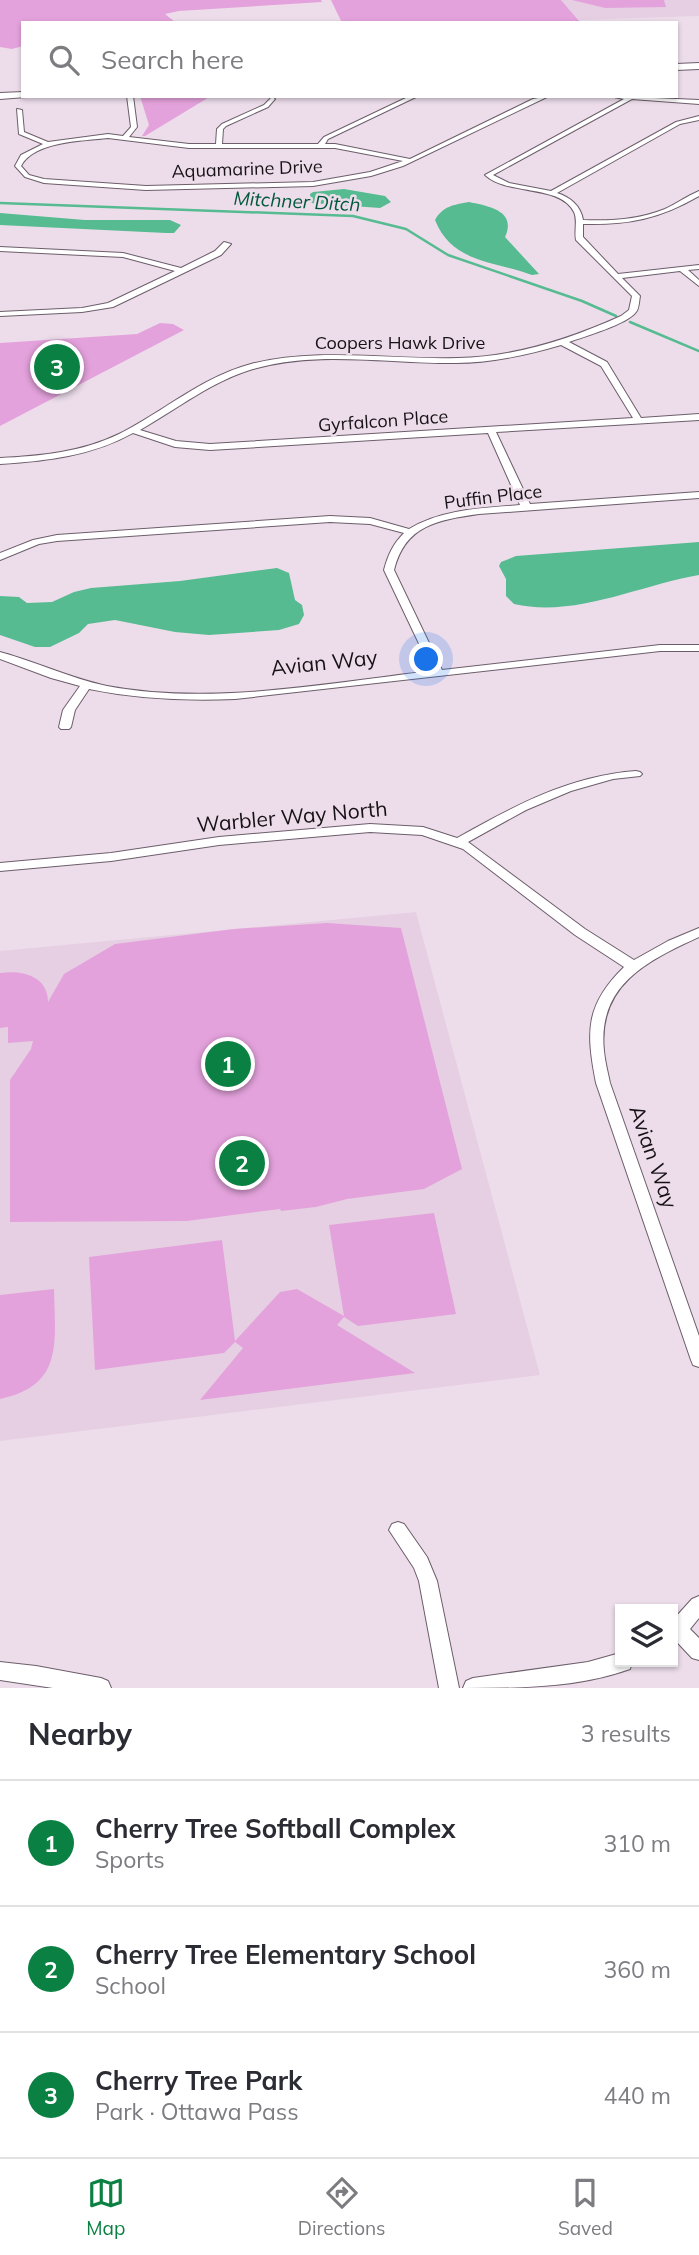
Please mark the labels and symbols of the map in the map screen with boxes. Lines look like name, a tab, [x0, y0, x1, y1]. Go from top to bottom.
street label: Aquamarine Drive	[171, 154, 323, 183]
water label: Mitchner Ditch	[233, 186, 361, 216]
street label: Coopers Hawk Drive	[315, 331, 485, 354]
pin: 3	[34, 341, 80, 393]
street label: Gyrfalcon Place	[317, 404, 449, 437]
street label: Puffin Place	[443, 479, 543, 514]
your location	[409, 642, 443, 676]
street label: Avian Way	[269, 643, 379, 681]
street label: Warbler Way North	[195, 795, 388, 837]
pin: 1	[205, 1038, 251, 1090]
street label: Avian Way	[624, 1102, 684, 1212]
pin: 2	[219, 1137, 265, 1189]

